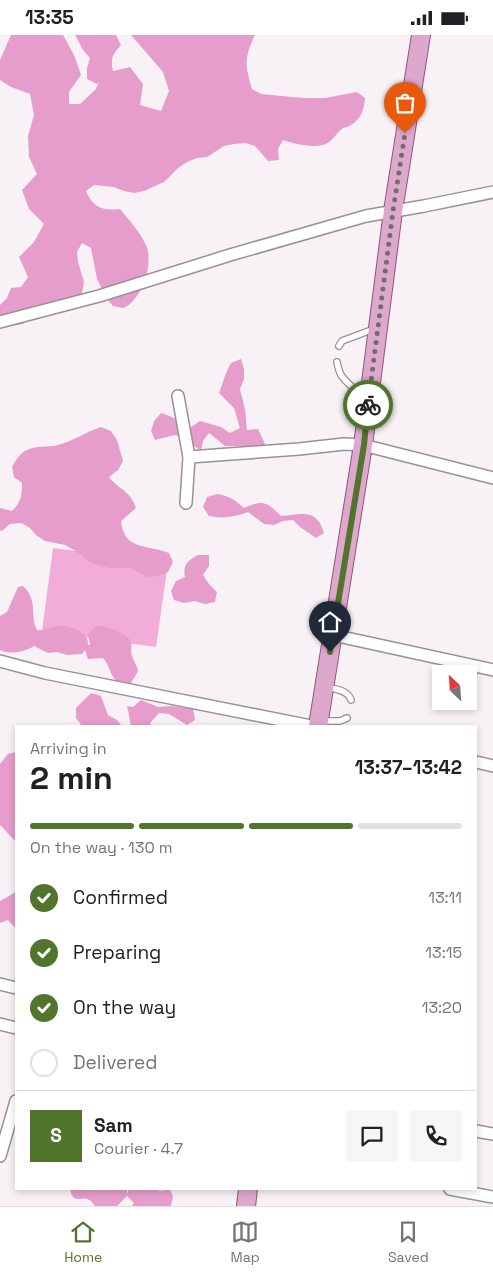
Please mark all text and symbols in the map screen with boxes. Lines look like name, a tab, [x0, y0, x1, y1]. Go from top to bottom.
text: 13:35	[25, 5, 74, 30]
pin	[384, 82, 426, 133]
icon: bag	[391, 89, 419, 117]
courier	[343, 380, 393, 430]
icon: bike	[354, 391, 382, 419]
pin	[309, 601, 351, 652]
icon: home	[316, 608, 344, 636]
north arrow	[432, 665, 478, 710]
map controls	[432, 665, 477, 710]
text: Arriving in	[30, 738, 107, 759]
text: 13:37–13:42	[355, 755, 462, 780]
text: 2 min	[30, 758, 113, 798]
text: On the way · 130 m	[30, 837, 173, 858]
icon: check	[30, 884, 58, 912]
text: Confirmed	[73, 885, 168, 910]
text: 13:11	[428, 887, 462, 908]
icon: check	[30, 939, 58, 967]
text: Preparing	[73, 940, 161, 965]
text: 13:15	[425, 942, 462, 963]
icon: check	[30, 994, 58, 1022]
text: On the way	[73, 995, 176, 1020]
text: 13:20	[422, 997, 462, 1018]
text: Delivered	[73, 1050, 158, 1075]
button: chat	[346, 1110, 398, 1162]
button: phone	[410, 1110, 462, 1162]
text: Sam	[94, 1113, 133, 1138]
text: S	[50, 1123, 62, 1148]
text: Courier · 4.7	[94, 1138, 183, 1159]
tab: Home	[64, 1218, 102, 1266]
tab: Map	[231, 1218, 260, 1266]
tab: Saved	[388, 1218, 429, 1266]

